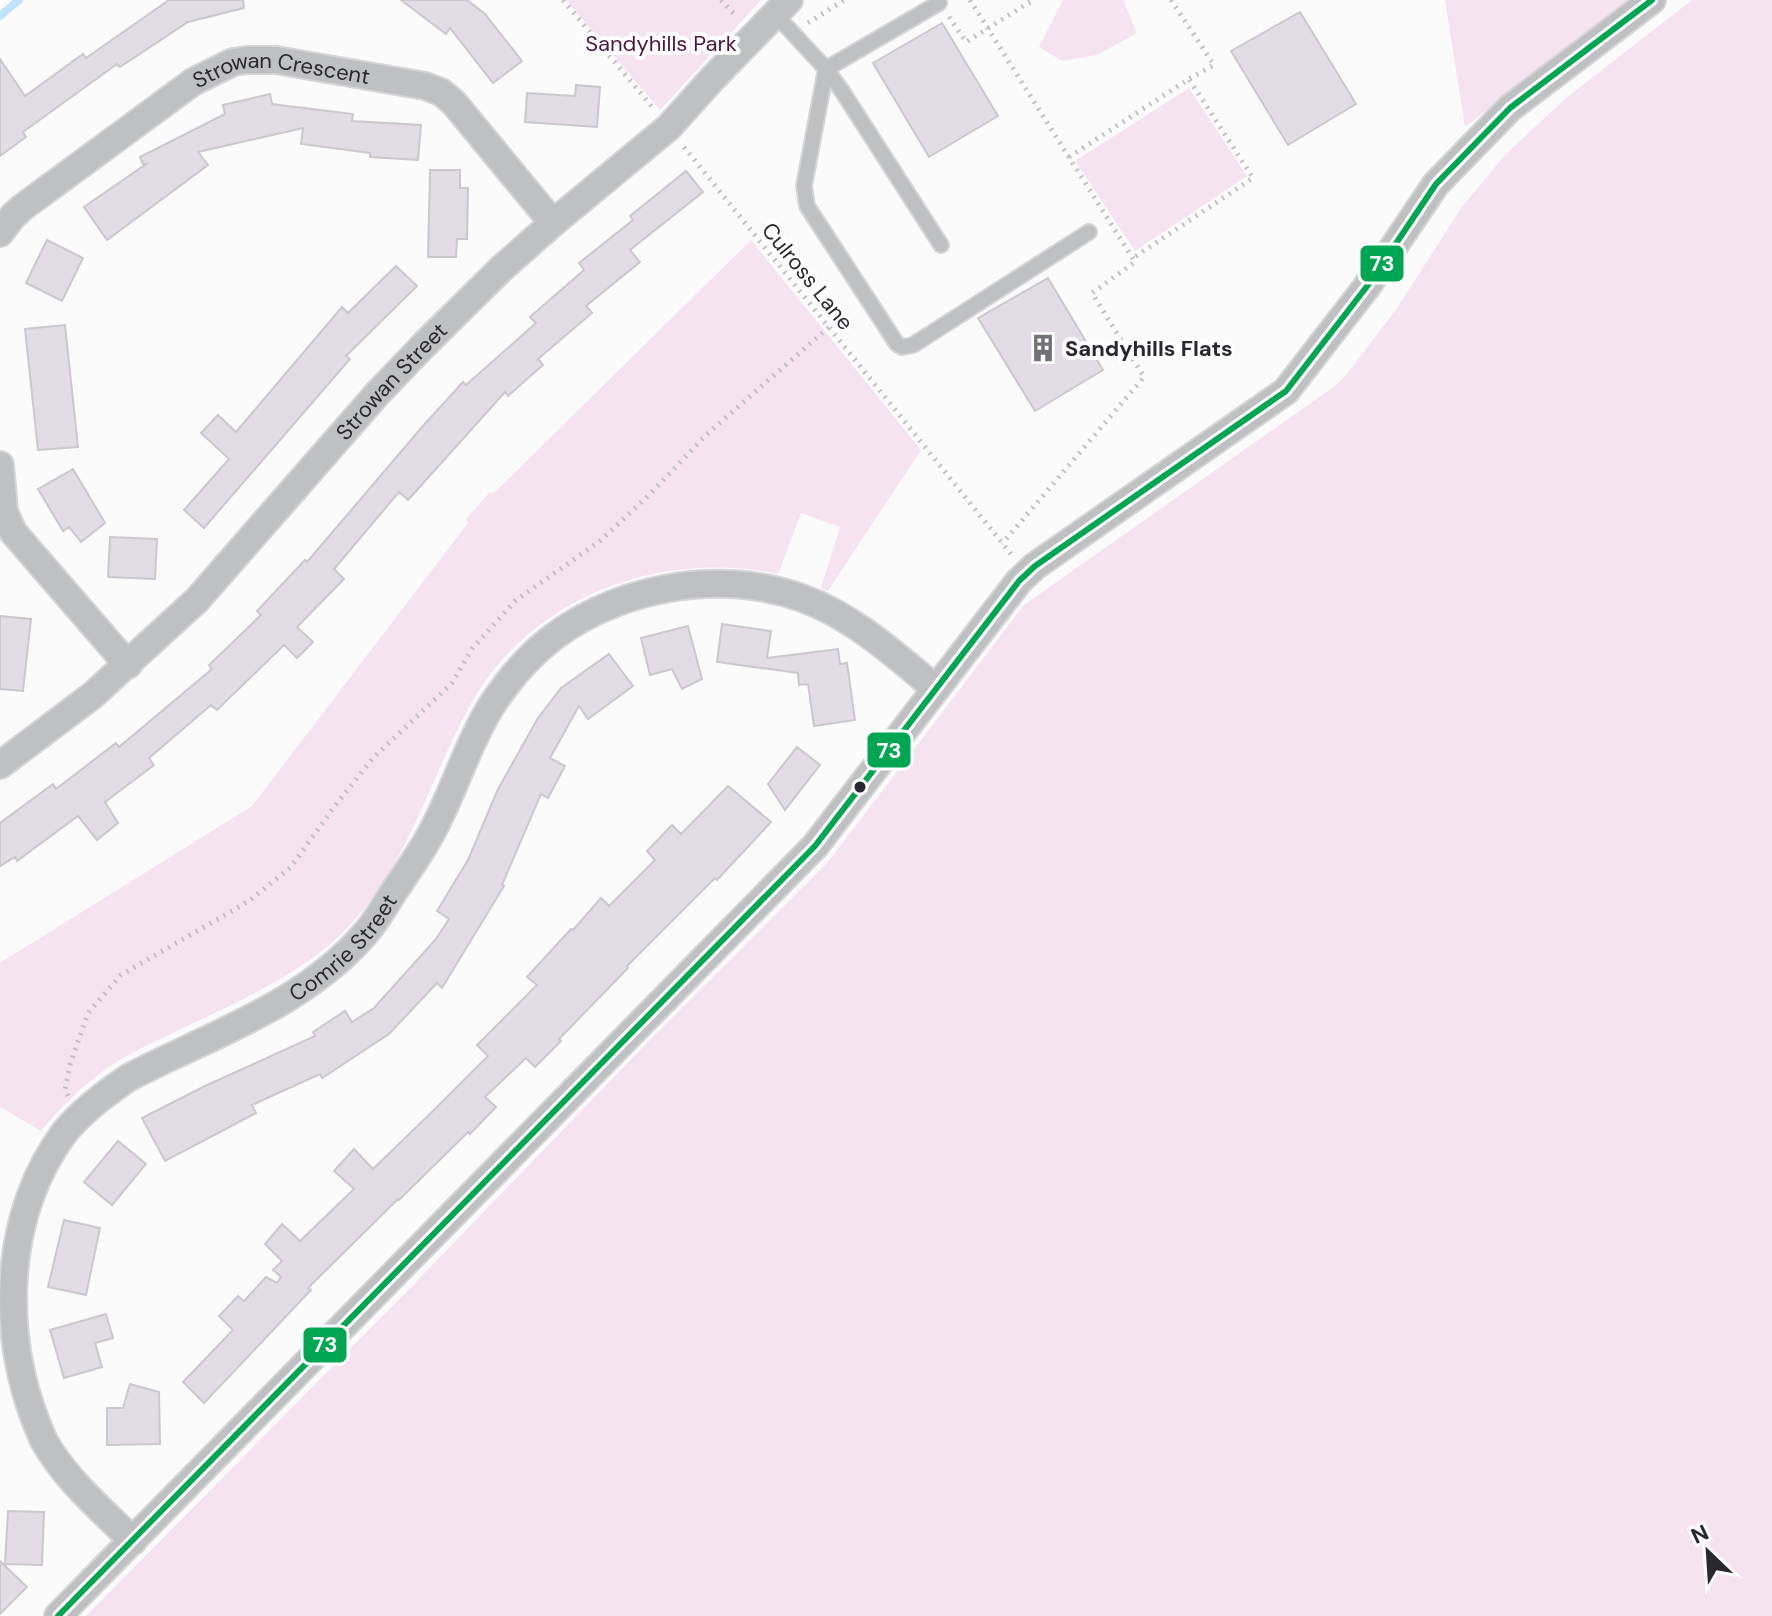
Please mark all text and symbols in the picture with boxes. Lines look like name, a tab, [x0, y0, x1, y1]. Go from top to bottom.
park label: Sandyhills Park	[585, 29, 737, 58]
street label: Strowan Crescent	[188, 46, 372, 95]
street label: Culross Lane	[755, 216, 860, 336]
line badge: 73	[1359, 244, 1405, 283]
text: 73	[1370, 249, 1394, 278]
street label: Strowan Street	[329, 316, 454, 446]
building icon: Sandyhills Flats	[1028, 333, 1058, 363]
place label: Sandyhills Flats	[1065, 334, 1233, 363]
line badge: 73	[866, 731, 912, 769]
text: 73	[877, 736, 901, 765]
unlabelled marker	[852, 779, 868, 795]
street label: Comrie Street	[284, 889, 404, 1008]
line badge: 73	[302, 1326, 348, 1364]
text: 73	[313, 1330, 337, 1359]
north arrow	[1668, 1512, 1748, 1592]
text: N	[1686, 1518, 1713, 1551]

